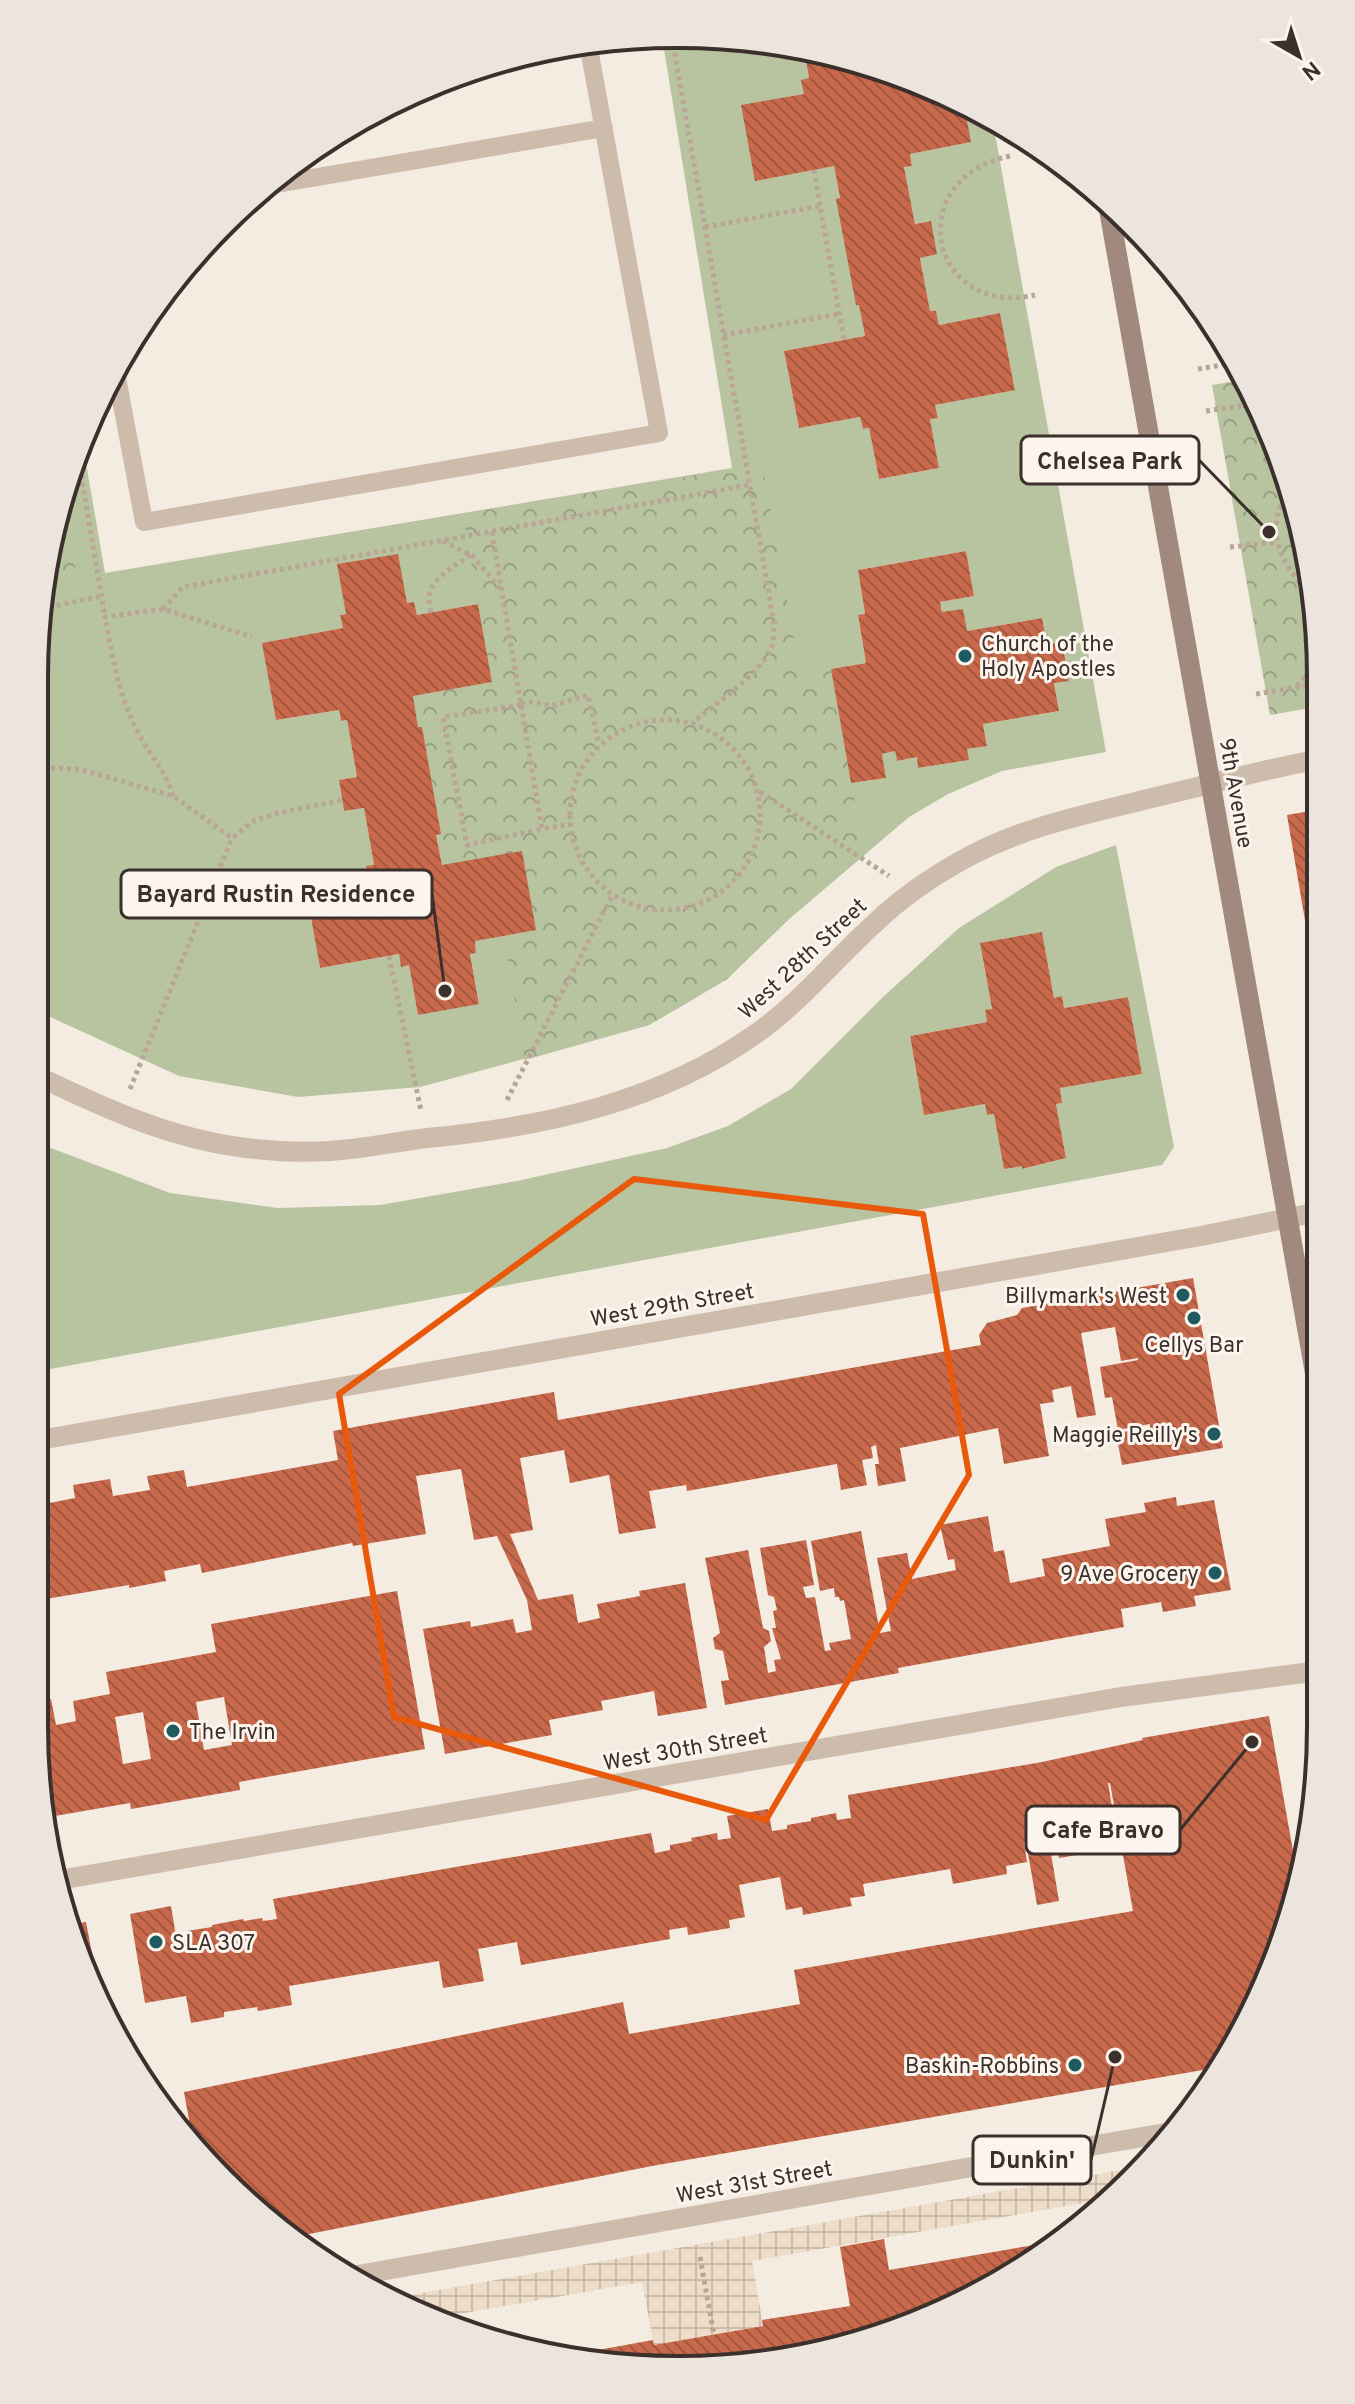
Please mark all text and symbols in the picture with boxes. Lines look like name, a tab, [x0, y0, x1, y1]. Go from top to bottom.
north arrow	[1259, 16, 1339, 96]
text: N	[1295, 54, 1325, 85]
callout: Chelsea Park	[1021, 436, 1199, 484]
text: Chelsea Park	[1037, 448, 1183, 478]
place label: Church of the Holy Apostles	[981, 632, 1116, 684]
marker: Church of the Holy Apostles	[956, 647, 974, 665]
street label: 9th Avenue	[1212, 736, 1257, 851]
callout: Bayard Rustin Residence	[121, 870, 432, 918]
text: Bayard Rustin Residence	[137, 881, 416, 911]
street label: West 28th Street	[734, 893, 874, 1026]
street label: West 29th Street	[588, 1279, 756, 1334]
place label: Billymark's West	[1005, 1284, 1167, 1311]
marker: Billymark's West	[1174, 1286, 1192, 1304]
marker: Cellys Bar	[1185, 1309, 1203, 1327]
place label: Cellys Bar	[1144, 1333, 1244, 1360]
place label: Maggie Reilly's	[1052, 1423, 1198, 1450]
marker: Maggie Reilly's	[1205, 1425, 1223, 1443]
place label: 9 Ave Grocery	[1060, 1562, 1199, 1589]
marker: 9 Ave Grocery	[1206, 1564, 1224, 1582]
place label: The Irvin	[189, 1720, 276, 1747]
marker: The Irvin	[164, 1722, 182, 1740]
street label: West 30th Street	[601, 1723, 770, 1778]
callout: Cafe Bravo	[1026, 1806, 1180, 1854]
text: Cafe Bravo	[1042, 1817, 1164, 1847]
place label: SLA 307	[172, 1931, 255, 1958]
marker: SLA 307	[147, 1933, 165, 1951]
place label: Baskin-Robbins	[905, 2054, 1059, 2081]
marker: Baskin-Robbins	[1066, 2056, 1084, 2074]
callout: Dunkin'	[973, 2136, 1091, 2184]
text: Dunkin'	[989, 2147, 1075, 2177]
street label: West 31st Street	[674, 2156, 835, 2211]

